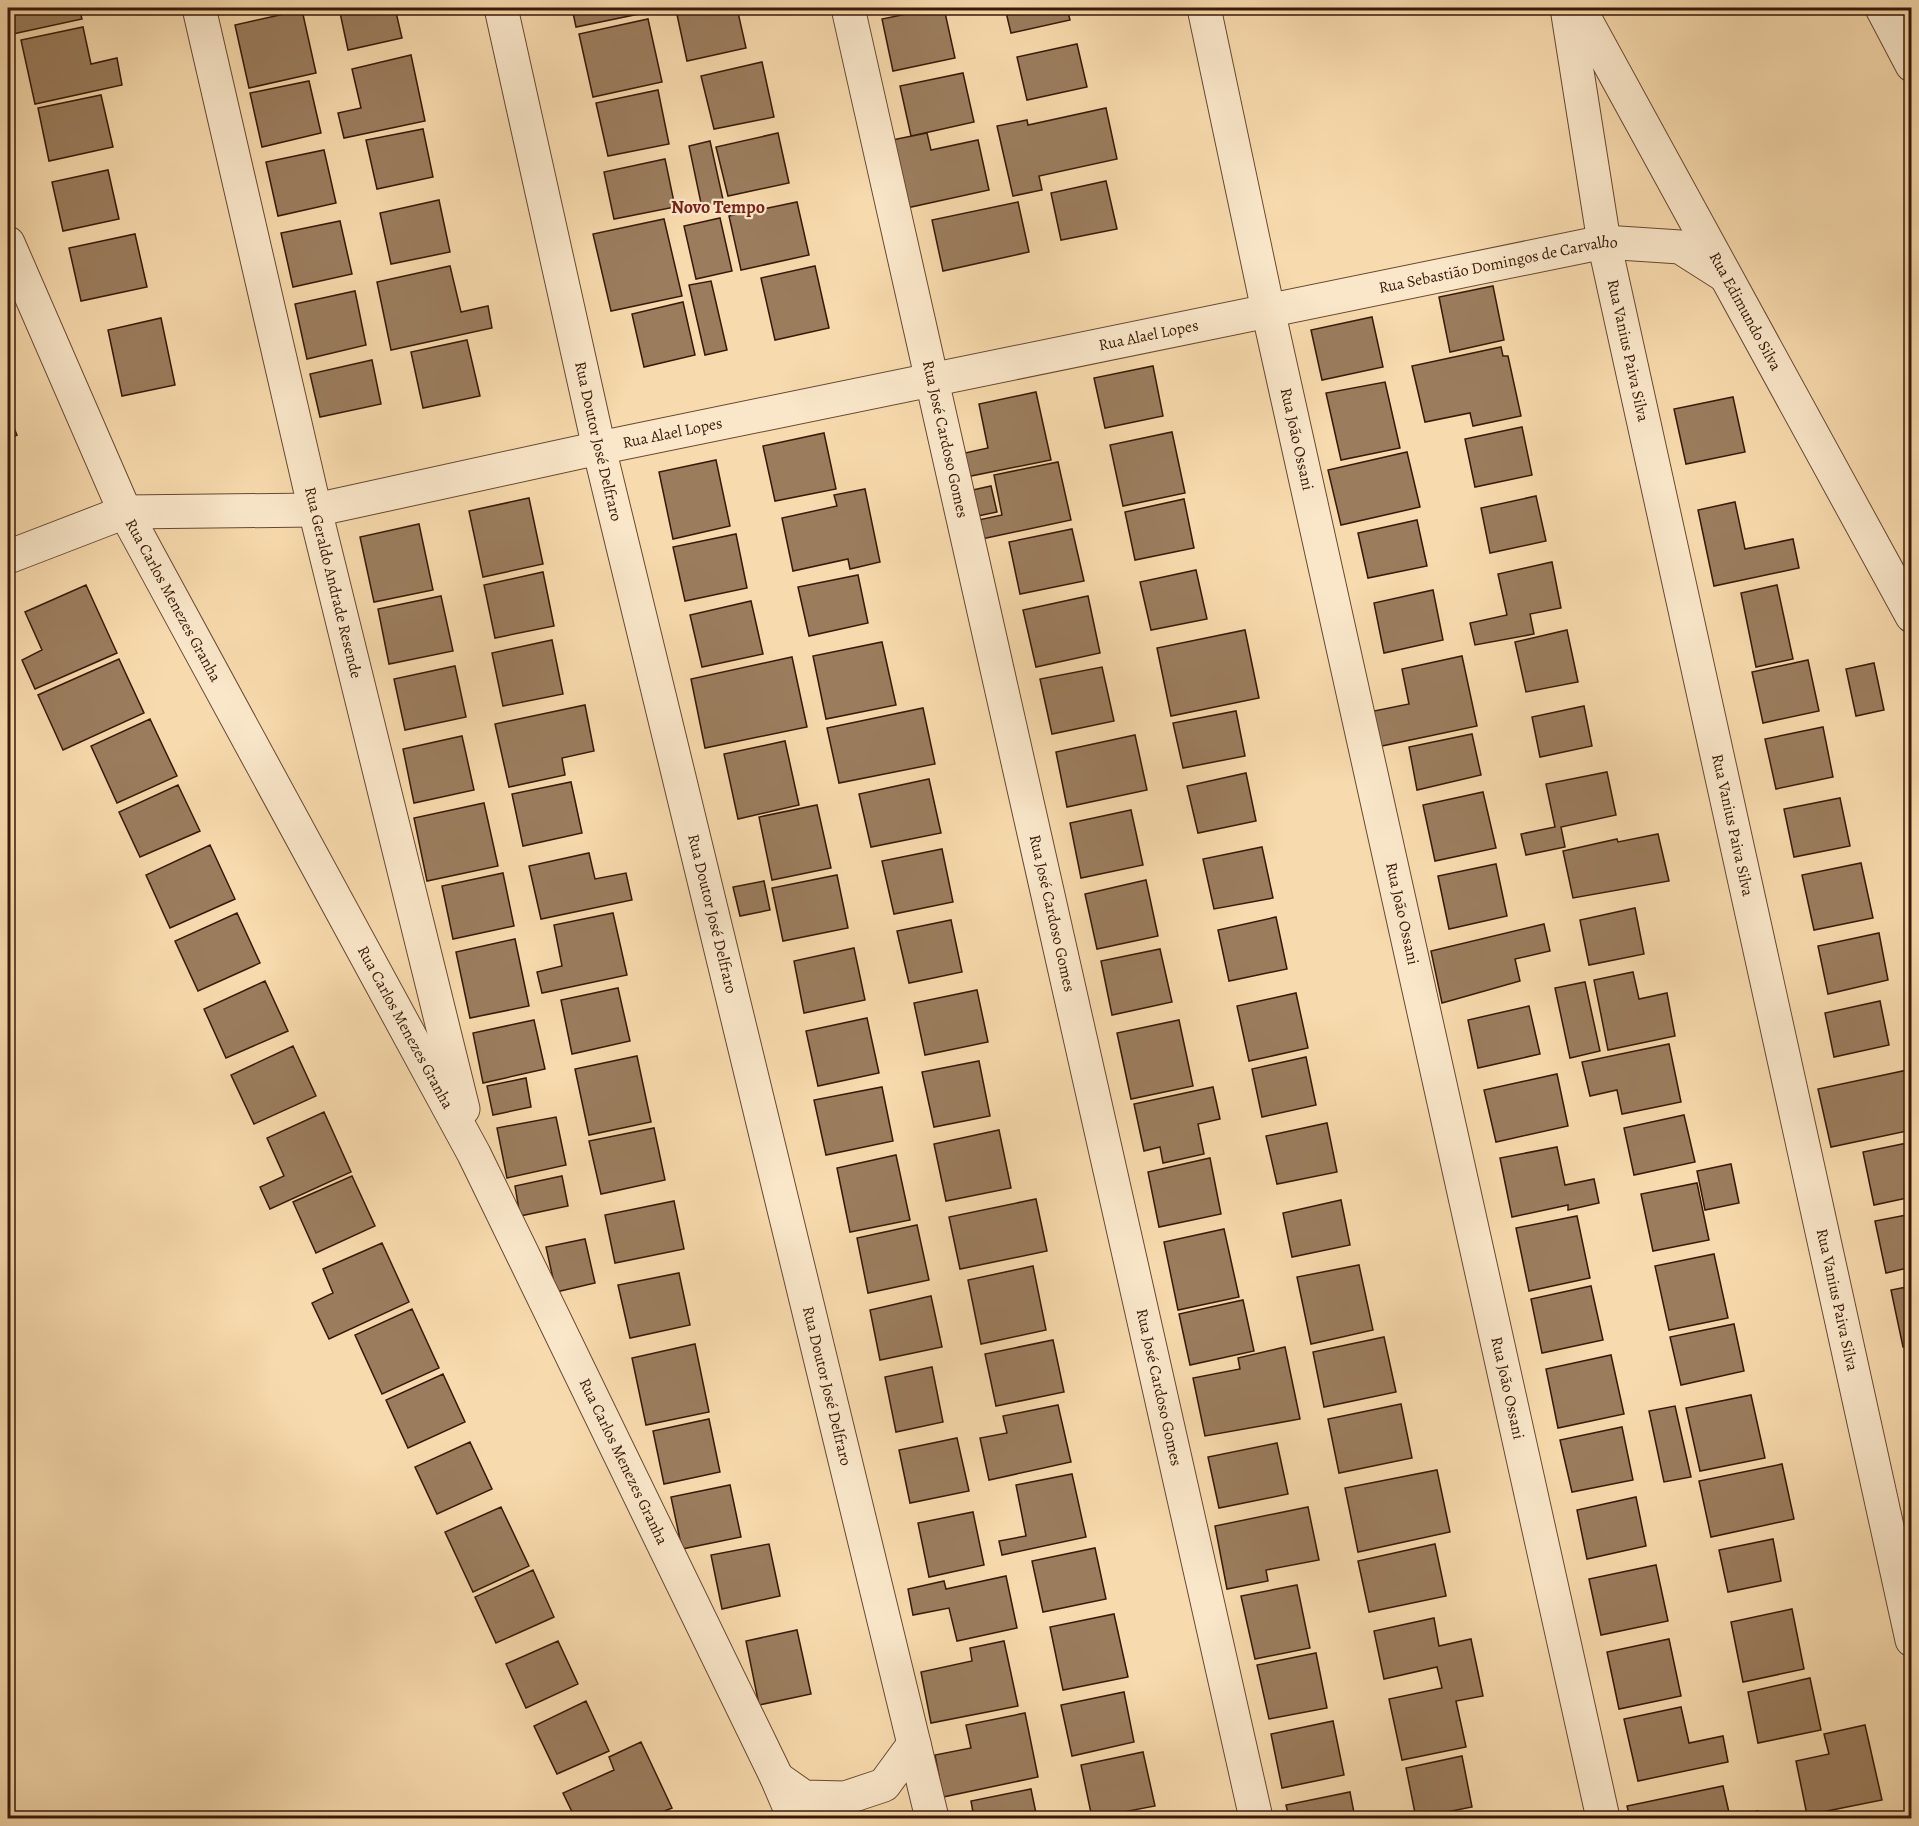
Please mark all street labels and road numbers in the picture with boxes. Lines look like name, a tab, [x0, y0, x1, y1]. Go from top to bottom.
street label: Rua Sebastião Domingos de Carvalho	[1377, 231, 1618, 299]
street label: Rua Edimundo Silva	[1704, 248, 1787, 375]
street label: Rua Vanius Paiva Silva	[1602, 277, 1654, 424]
street label: Rua Alael Lopes	[1097, 314, 1200, 356]
street label: Rua José Cardoso Gomes	[917, 358, 974, 520]
street label: Rua Doutor José Delfraro	[569, 359, 627, 523]
street label: Rua João Ossani	[1275, 386, 1319, 493]
street label: Rua Alael Lopes	[621, 412, 724, 454]
street label: Rua Geraldo Andrade Resende	[299, 485, 367, 681]
street label: Rua Carlos Menezes Granha	[120, 515, 227, 686]
street label: Rua Vanius Paiva Silva	[1706, 752, 1759, 899]
street label: Rua Doutor José Delfraro	[682, 832, 742, 996]
street label: Rua José Cardoso Gomes	[1024, 832, 1080, 994]
street label: Rua João Ossani	[1380, 860, 1424, 967]
street label: Rua Carlos Menezes Granha	[352, 942, 459, 1113]
street label: Rua Vanius Paiva Silva	[1811, 1226, 1864, 1374]
street label: Rua Doutor José Delfraro	[797, 1304, 857, 1468]
street label: Rua José Cardoso Gomes	[1131, 1307, 1187, 1468]
street label: Rua João Ossani	[1485, 1335, 1530, 1441]
street label: Rua Carlos Menezes Granha	[574, 1375, 673, 1549]

